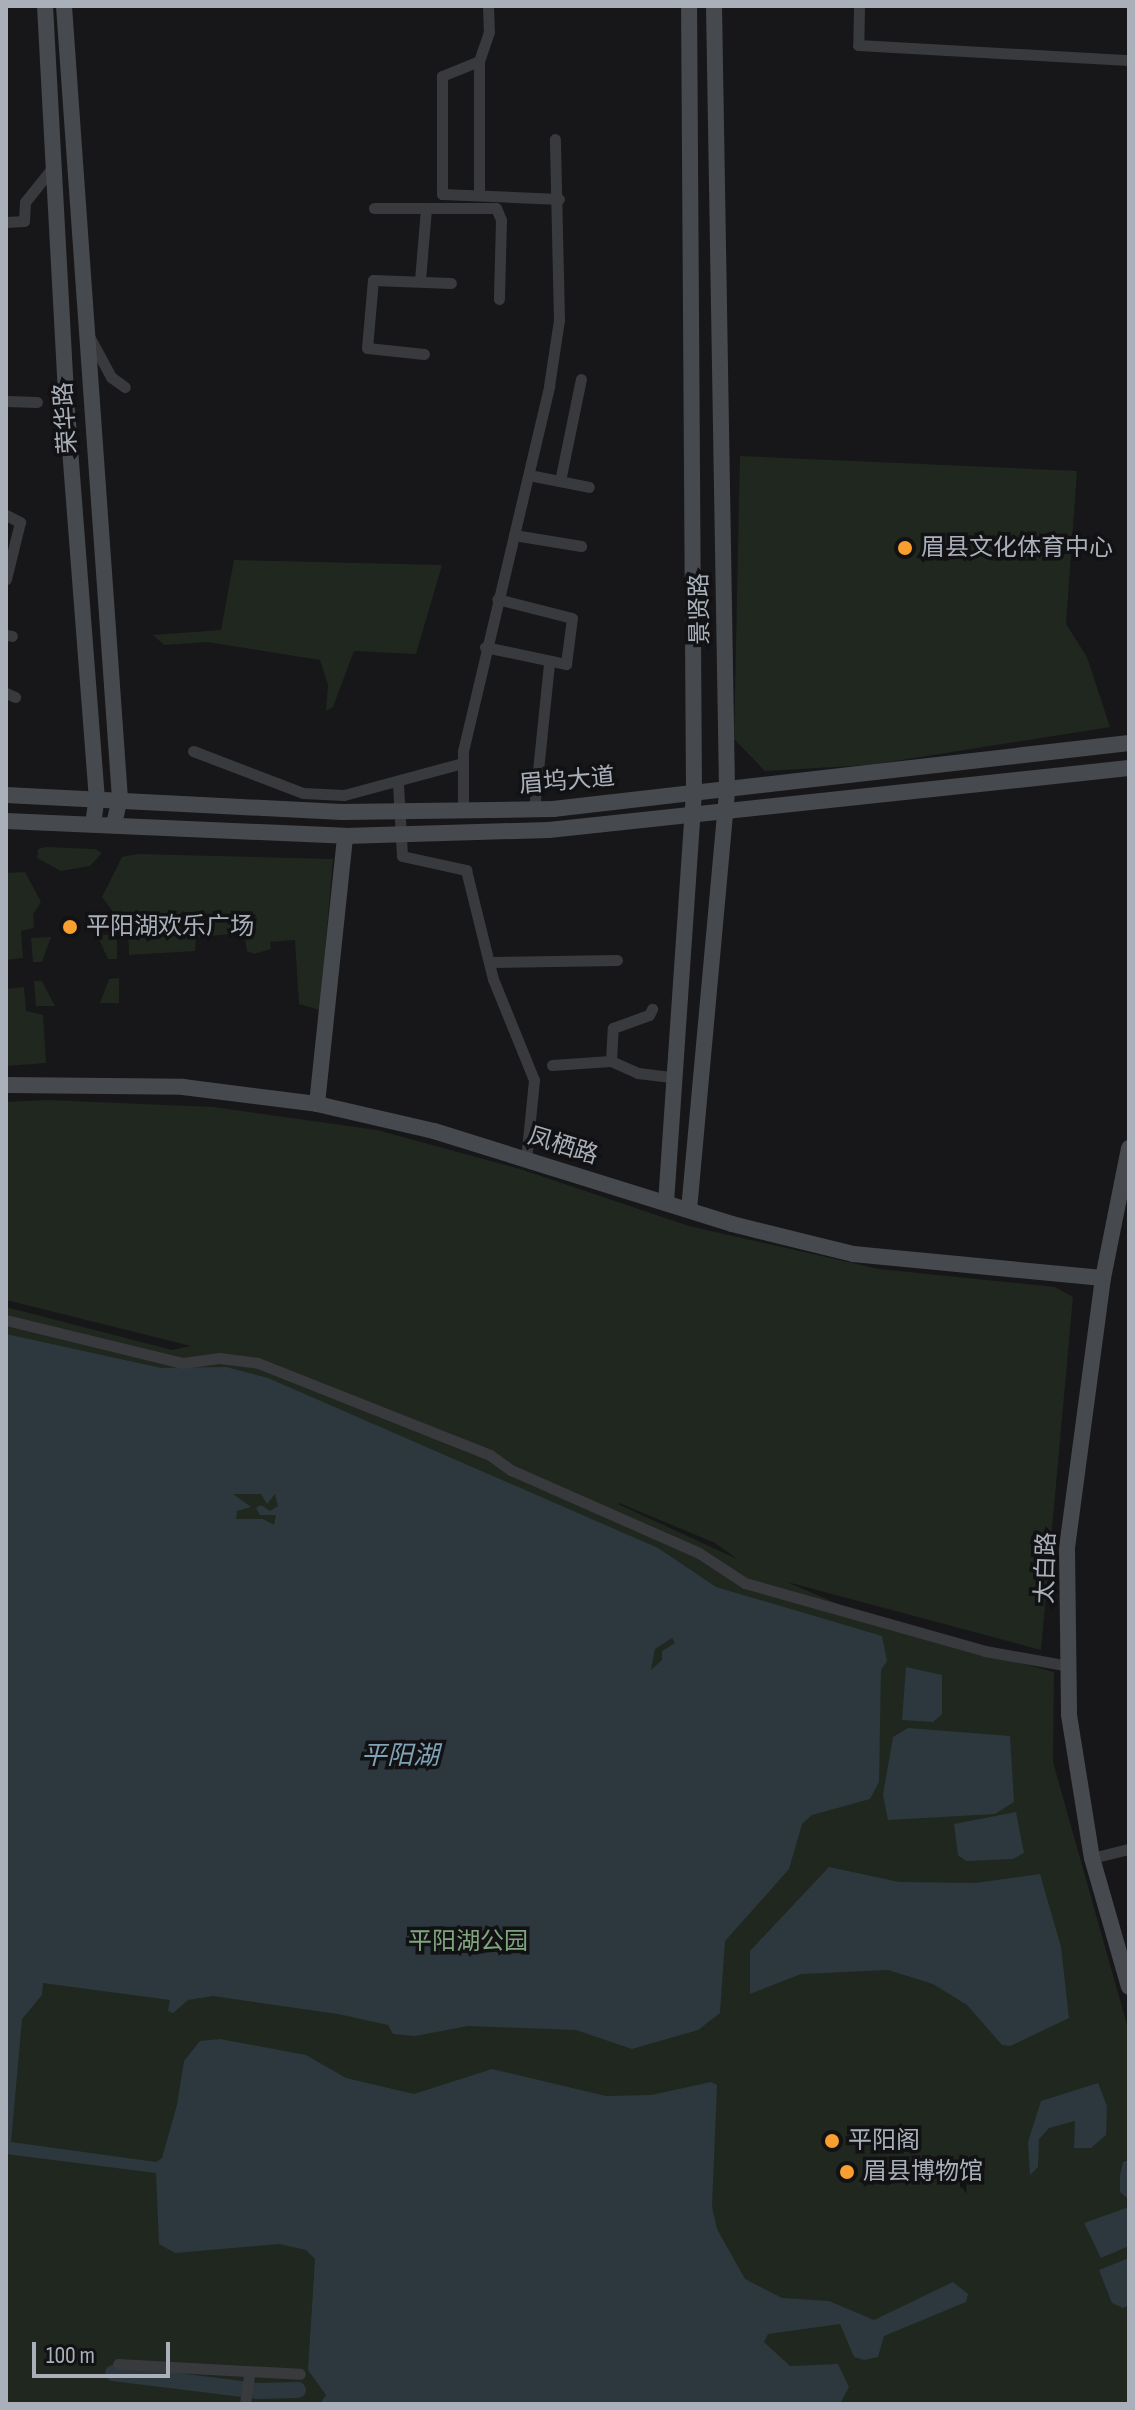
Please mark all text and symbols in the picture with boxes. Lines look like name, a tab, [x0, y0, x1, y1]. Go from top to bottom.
street label: 荣华路	[49, 381, 83, 455]
place label: 眉县文化体育中心	[921, 534, 1113, 562]
marker: 眉县文化体育中心	[896, 539, 914, 557]
street label: 景贤路	[685, 573, 715, 645]
street label: 眉坞大道	[518, 762, 616, 800]
place label: 平阳湖欢乐广场	[86, 913, 254, 941]
marker: 平阳湖欢乐广场	[61, 918, 79, 936]
street label: 凤栖路	[524, 1122, 602, 1170]
street label: 太白路	[1030, 1532, 1062, 1604]
water label: 平阳湖	[361, 1741, 439, 1773]
park label: 平阳湖公园	[408, 1928, 528, 1956]
place label: 平阳阁	[848, 2127, 920, 2155]
marker: 平阳阁	[823, 2132, 841, 2150]
place label: 眉县博物馆	[863, 2158, 983, 2186]
marker: 眉县博物馆	[838, 2163, 856, 2181]
scale bar	[36, 2326, 174, 2376]
text: 100 m	[46, 2341, 95, 2370]

